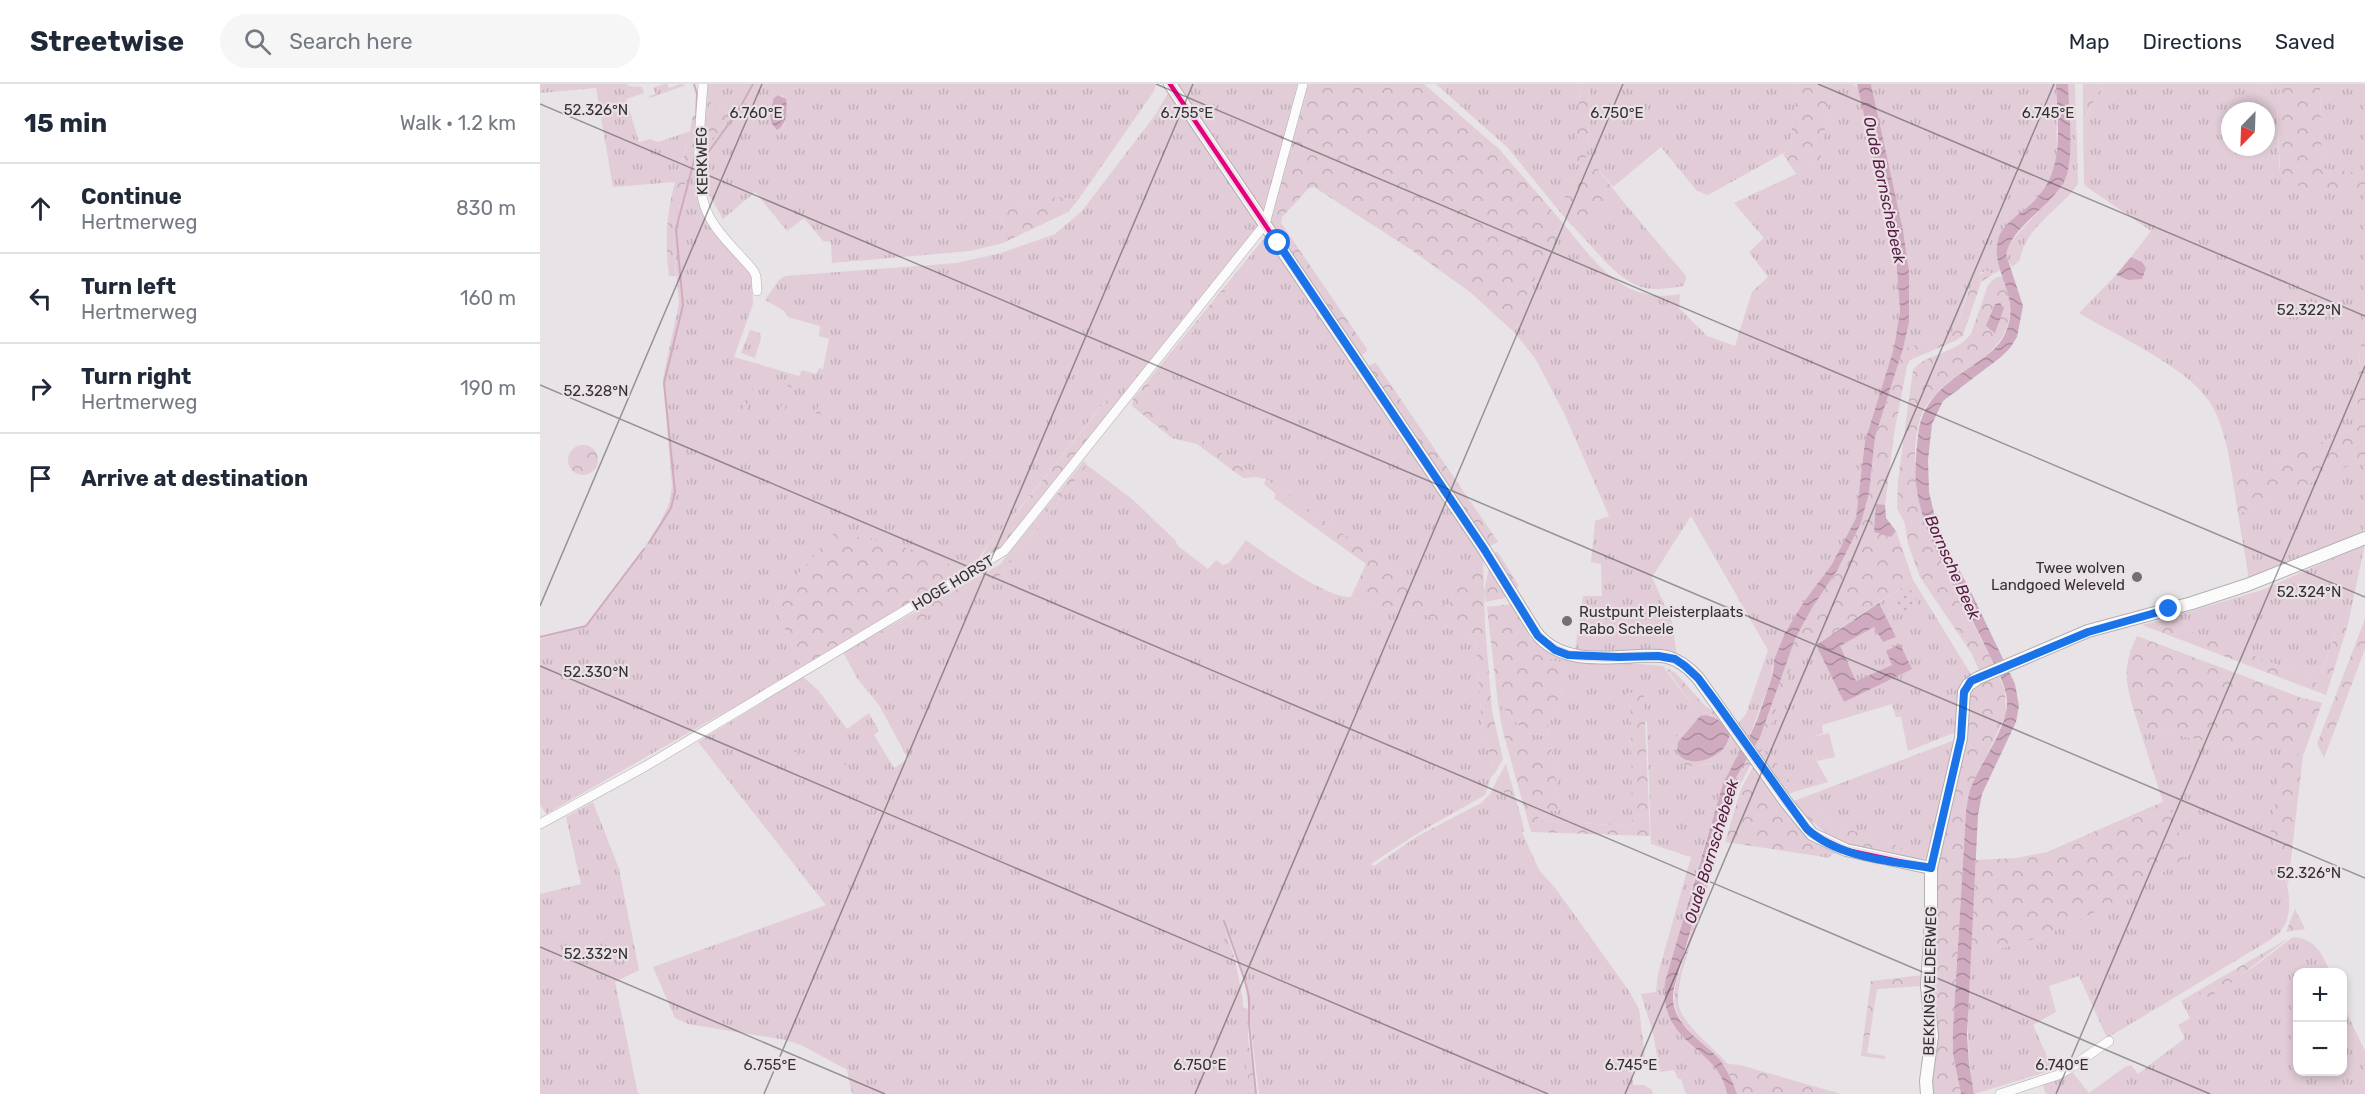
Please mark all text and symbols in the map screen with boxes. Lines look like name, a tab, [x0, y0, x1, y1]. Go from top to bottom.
search box	[220, 14, 640, 68]
text: Streetwise	[30, 25, 184, 58]
icon: search	[241, 25, 274, 58]
text: Search here	[289, 28, 413, 55]
text: Map	[2069, 29, 2110, 54]
text: Directions	[2143, 29, 2242, 54]
text: Saved	[2275, 29, 2335, 54]
text: 52.326°N	[564, 101, 628, 119]
north arrow	[2221, 102, 2275, 156]
text: 6.760°E	[729, 104, 783, 122]
text: 6.755°E	[1161, 104, 1213, 122]
text: 6.750°E	[1590, 104, 1644, 122]
text: 6.745°E	[2022, 104, 2074, 122]
text: 15 min	[24, 108, 107, 139]
text: Walk · 1.2 km	[400, 111, 516, 135]
water label: Oude Bornschebeek	[1860, 115, 1910, 266]
street label: KERKWEG	[692, 127, 712, 195]
text: Continue	[81, 183, 182, 210]
icon: ahead	[24, 192, 57, 225]
text: 830 m	[456, 196, 516, 220]
text: Hertmerweg	[81, 210, 197, 234]
route start	[1264, 229, 1290, 255]
text: Turn left	[81, 273, 176, 300]
icon: left	[24, 282, 57, 315]
text: 160 m	[460, 286, 516, 310]
text: Hertmerweg	[81, 300, 197, 324]
text: 52.322°N	[2277, 301, 2341, 319]
text: Turn right	[81, 363, 191, 390]
icon: right	[24, 372, 57, 405]
text: 190 m	[460, 376, 516, 400]
text: 52.328°N	[563, 382, 629, 400]
text: Hertmerweg	[81, 390, 197, 414]
icon: arrive	[24, 462, 57, 495]
text: Arrive at destination	[81, 465, 308, 492]
water label: Bornsche Beek	[1921, 512, 1984, 623]
street label: HOGE HORST	[909, 551, 998, 615]
place label: Twee wolven Landgoed Weleveld	[1991, 559, 2125, 594]
marker: Twee wolven Landgoed Weleveld	[2130, 570, 2144, 584]
text: 52.324°N	[2277, 583, 2341, 601]
route end	[2155, 595, 2181, 621]
place label: Rustpunt Pleisterplaats Rabo Scheele	[1579, 603, 1744, 638]
marker: Rustpunt Pleisterplaats Rabo Scheele	[1560, 614, 1574, 628]
text: 52.330°N	[563, 663, 629, 681]
water label: Oude Bornschebeek	[1680, 776, 1743, 926]
text: 52.326°N	[2277, 864, 2341, 882]
street label: BEKKINGVELDERWEG	[1920, 906, 1940, 1056]
text: 52.332°N	[564, 945, 628, 963]
map controls	[2293, 968, 2347, 1076]
button: +	[2293, 968, 2347, 1022]
button: −	[2293, 1022, 2347, 1076]
text: 6.755°E	[744, 1056, 796, 1074]
text: 6.750°E	[1173, 1056, 1227, 1074]
text: 6.745°E	[1605, 1056, 1657, 1074]
text: 6.740°E	[2035, 1056, 2089, 1074]

